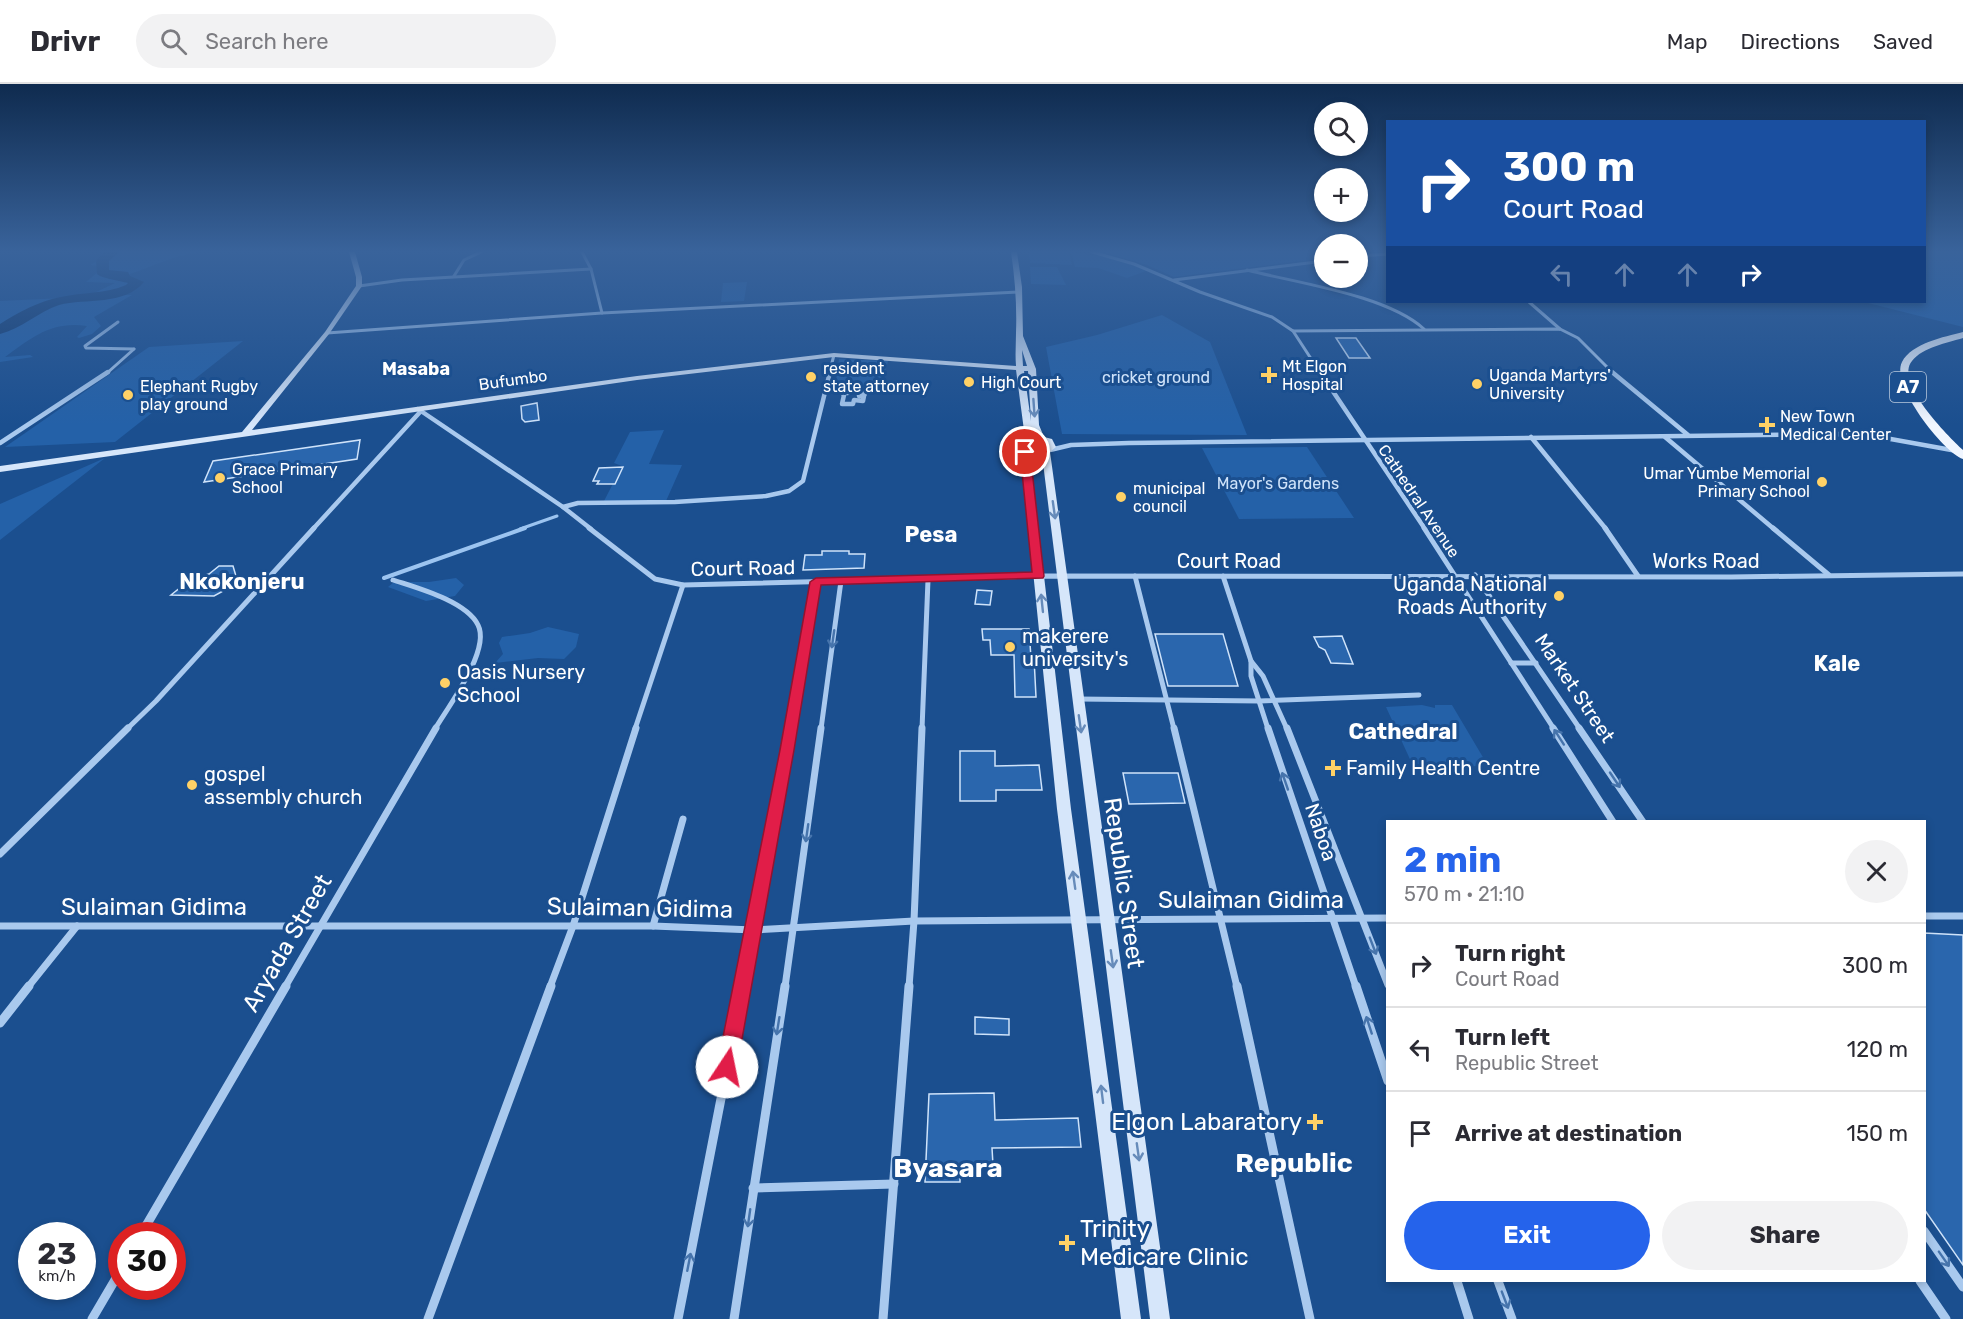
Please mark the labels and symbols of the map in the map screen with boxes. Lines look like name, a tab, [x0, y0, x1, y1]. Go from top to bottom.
place label: Mt Elgon Hospital	[1282, 357, 1347, 394]
district label: Masaba	[382, 358, 450, 380]
place label: resident state attorney	[823, 359, 929, 396]
street label: Bufumbo	[477, 366, 549, 394]
marker: Mt Elgon Hospital	[1260, 366, 1278, 384]
place label: Uganda Martyrs' University	[1489, 366, 1611, 403]
park label: cricket ground	[1102, 368, 1210, 387]
marker: resident state attorney	[804, 370, 818, 384]
road number: A7	[1890, 372, 1926, 402]
place label: High Court	[981, 373, 1061, 392]
marker: High Court	[962, 375, 976, 389]
place label: Elephant Rugby play ground	[140, 377, 258, 414]
marker: Uganda Martyrs' University	[1470, 377, 1484, 391]
marker: Elephant Rugby play ground	[121, 388, 135, 402]
one-way arrow	[1028, 397, 1039, 417]
place label: New Town Medical Center	[1780, 407, 1891, 444]
marker: New Town Medical Center	[1758, 416, 1776, 434]
pin	[999, 426, 1050, 477]
street label: Cathedral Avenue	[1374, 441, 1464, 561]
place label: Grace Primary School	[232, 460, 338, 497]
place label: Umar Yumbe Memorial Primary School	[1643, 464, 1810, 501]
marker: Grace Primary School	[213, 471, 227, 485]
park label: Mayor's Gardens	[1217, 474, 1339, 493]
marker: Umar Yumbe Memorial Primary School	[1815, 475, 1829, 489]
place label: municipal council	[1133, 479, 1205, 516]
marker: municipal council	[1114, 490, 1128, 504]
one-way arrow	[1049, 499, 1060, 519]
district label: Pesa	[905, 521, 957, 548]
street label: Court Road	[1177, 549, 1281, 573]
street label: Works Road	[1652, 549, 1760, 573]
street label: Court Road	[691, 555, 795, 581]
district label: Nkokonjeru	[179, 568, 305, 595]
place label: Uganda National Roads Authority	[1393, 572, 1547, 619]
marker: Uganda National Roads Authority	[1552, 589, 1566, 603]
one-way arrow	[1036, 594, 1047, 613]
place label: makerere university's	[1022, 624, 1129, 671]
one-way arrow	[828, 629, 839, 649]
street label: Market Street	[1530, 629, 1620, 747]
marker: makerere university's	[1003, 640, 1017, 654]
district label: Kale	[1814, 650, 1860, 677]
place label: Oasis Nursery School	[457, 660, 585, 707]
marker: Oasis Nursery School	[438, 676, 452, 690]
one-way arrow	[1075, 714, 1086, 734]
district label: Cathedral	[1349, 718, 1457, 745]
one-way arrow	[1553, 729, 1565, 746]
place label: Family Health Centre	[1346, 756, 1540, 780]
marker: Family Health Centre	[1324, 759, 1342, 777]
place label: gospel assembly church	[204, 762, 362, 809]
one-way arrow	[1609, 771, 1621, 787]
one-way arrow	[1279, 772, 1290, 791]
marker: gospel assembly church	[185, 778, 199, 792]
street label: Republic Street	[1098, 796, 1150, 970]
street label: Naboa	[1300, 800, 1342, 864]
one-way arrow	[801, 822, 812, 842]
street label: Aryada Street	[236, 869, 338, 1017]
one-way arrow	[1068, 871, 1079, 891]
street label: Sulaiman Gidima	[1158, 886, 1344, 914]
street label: Sulaiman Gidima	[547, 892, 733, 924]
street label: Sulaiman Gidima	[61, 893, 247, 921]
one-way arrow	[1368, 936, 1379, 954]
one-way arrow	[1106, 949, 1117, 968]
one-way arrow	[773, 1015, 784, 1035]
one-way arrow	[1363, 1016, 1374, 1035]
position arrow	[695, 1035, 759, 1099]
one-way arrow	[1096, 1085, 1107, 1105]
place label: Elgon Labaratory	[1111, 1108, 1302, 1136]
marker: Elgon Labaratory	[1306, 1113, 1324, 1131]
one-way arrow	[1132, 1142, 1143, 1162]
district label: Republic	[1235, 1147, 1353, 1179]
district label: Byasara	[893, 1152, 1003, 1184]
one-way arrow	[743, 1208, 754, 1228]
place label: Trinity Medicare Clinic	[1080, 1215, 1249, 1271]
speed limit sign: 30	[108, 1222, 186, 1300]
marker: Trinity Medicare Clinic	[1058, 1234, 1076, 1252]
one-way arrow	[1938, 1250, 1950, 1267]
one-way arrow	[684, 1252, 695, 1272]
one-way arrow	[1501, 1290, 1512, 1309]

